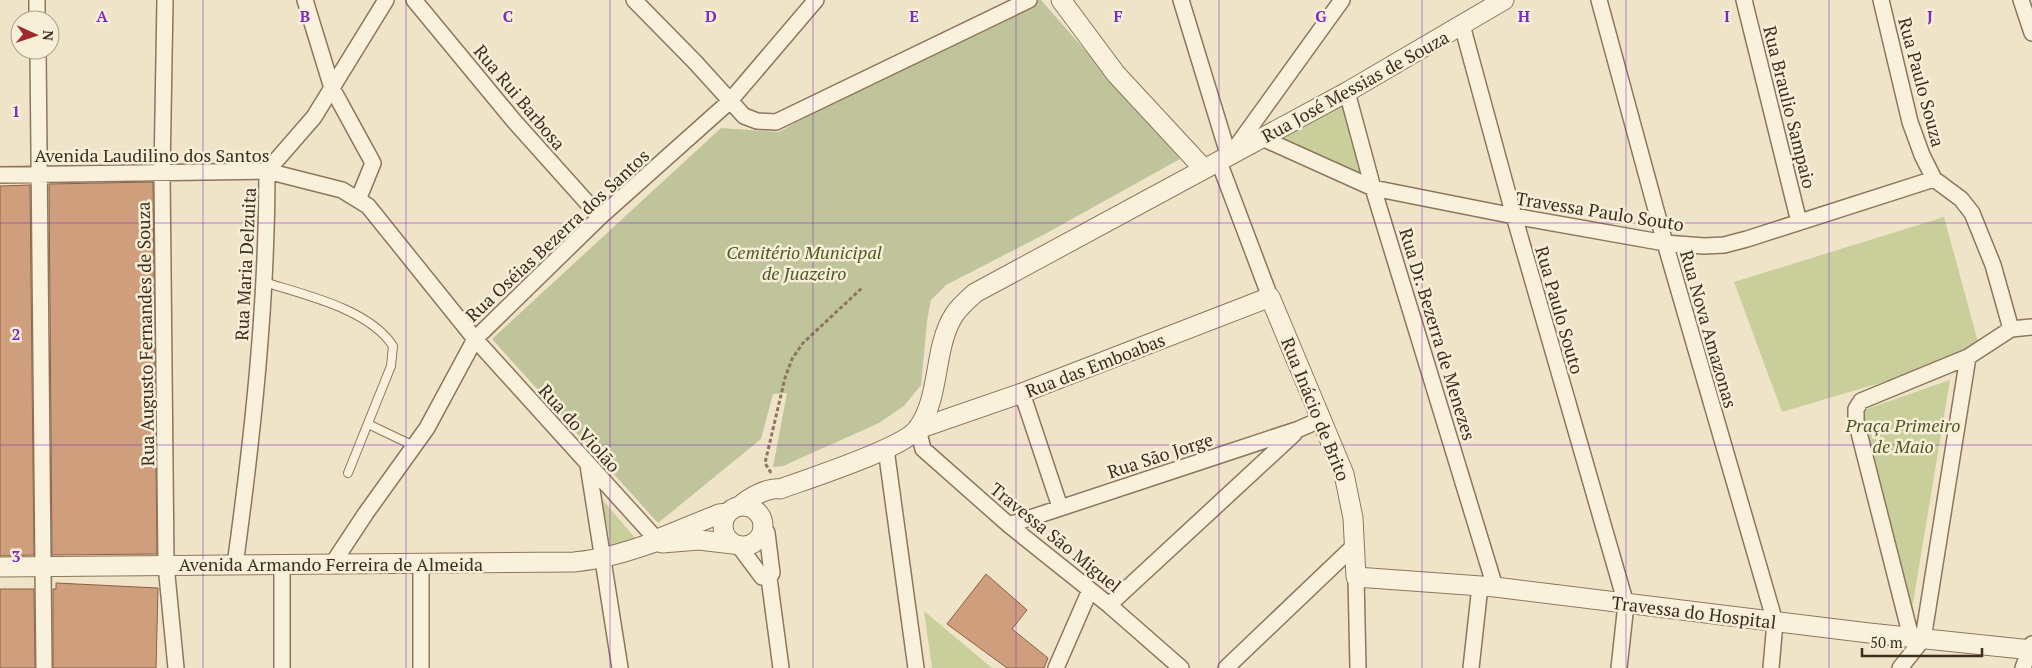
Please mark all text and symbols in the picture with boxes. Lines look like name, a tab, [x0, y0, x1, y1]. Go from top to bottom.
text: A	[96, 5, 108, 27]
text: B	[300, 5, 310, 27]
text: C	[503, 5, 513, 27]
text: D	[705, 5, 717, 27]
text: E	[909, 5, 919, 27]
text: F	[1113, 5, 1123, 27]
text: G	[1315, 5, 1327, 27]
text: H	[1518, 5, 1530, 27]
text: I	[1724, 5, 1730, 27]
text: J	[1927, 5, 1933, 27]
north arrow	[10, 10, 60, 60]
street label: Rua Paulo Souza	[1893, 15, 1951, 149]
street label: Rua Braulio Sampaio	[1758, 23, 1822, 191]
street label: Rua José Messias de Souza	[1257, 24, 1453, 148]
text: N	[39, 30, 58, 42]
street label: Rua Rui Barbosa	[469, 39, 571, 155]
text: 1	[11, 100, 21, 122]
street label: Avenida Laudilino dos Santos	[35, 143, 269, 167]
street label: Rua Oséias Bezerra dos Santos	[460, 143, 654, 327]
street label: Travessa Paulo Souto	[1514, 186, 1686, 236]
street label: Rua Maria Delzuita	[229, 187, 261, 341]
street label: Rua Augusto Fernandes de Souza	[131, 201, 159, 467]
street label: Rua Dr. Bezerra de Menezes	[1394, 225, 1482, 443]
park label: Cemitério Municipal de Juazeiro	[726, 240, 882, 285]
street label: Rua Paulo Souto	[1530, 243, 1590, 377]
street label: Rua Nova Amazonas	[1675, 247, 1743, 411]
text: 2	[11, 323, 21, 345]
street label: Rua das Emboabas	[1022, 327, 1168, 403]
street label: Rua Inácio de Brito	[1276, 334, 1356, 484]
street label: Rua do Violão	[534, 379, 626, 477]
park label: Praça Primeiro de Maio	[1845, 413, 1960, 458]
street label: Rua São Jorge	[1104, 427, 1216, 483]
street label: Travessa São Miguel	[986, 477, 1126, 597]
text: 3	[11, 545, 21, 567]
street label: Avenida Armando Ferreira de Almeida	[179, 552, 483, 576]
street label: Travessa do Hospital	[1610, 590, 1778, 634]
scale bar	[1862, 626, 1982, 658]
text: 50 m	[1870, 632, 1903, 652]

